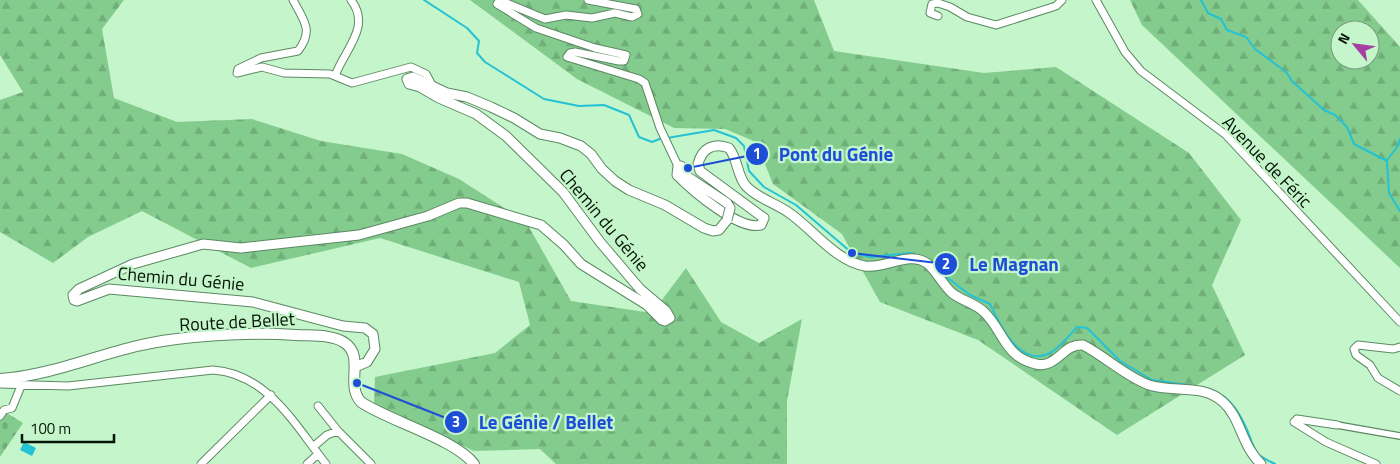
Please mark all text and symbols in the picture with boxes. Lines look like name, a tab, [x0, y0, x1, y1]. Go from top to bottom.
north arrow	[1330, 20, 1380, 70]
text: N	[1332, 29, 1355, 48]
street label: Avenue de Féric	[1216, 109, 1319, 214]
callout: Pont du Génie	[744, 137, 904, 171]
text: Pont du Génie	[779, 139, 894, 168]
text: 1	[753, 142, 761, 165]
street label: Chemin du Génie	[553, 162, 656, 277]
callout: Le Magnan	[934, 247, 1069, 281]
text: Le Magnan	[969, 249, 1059, 278]
text: 2	[942, 252, 950, 275]
street label: Chemin du Génie	[117, 260, 246, 297]
street label: Route de Bellet	[178, 305, 296, 338]
callout: Le Génie / Bellet	[443, 405, 623, 439]
text: Le Génie / Bellet	[479, 407, 613, 436]
text: 3	[452, 410, 460, 433]
scale bar	[22, 412, 115, 444]
text: 100 m	[30, 417, 71, 440]

